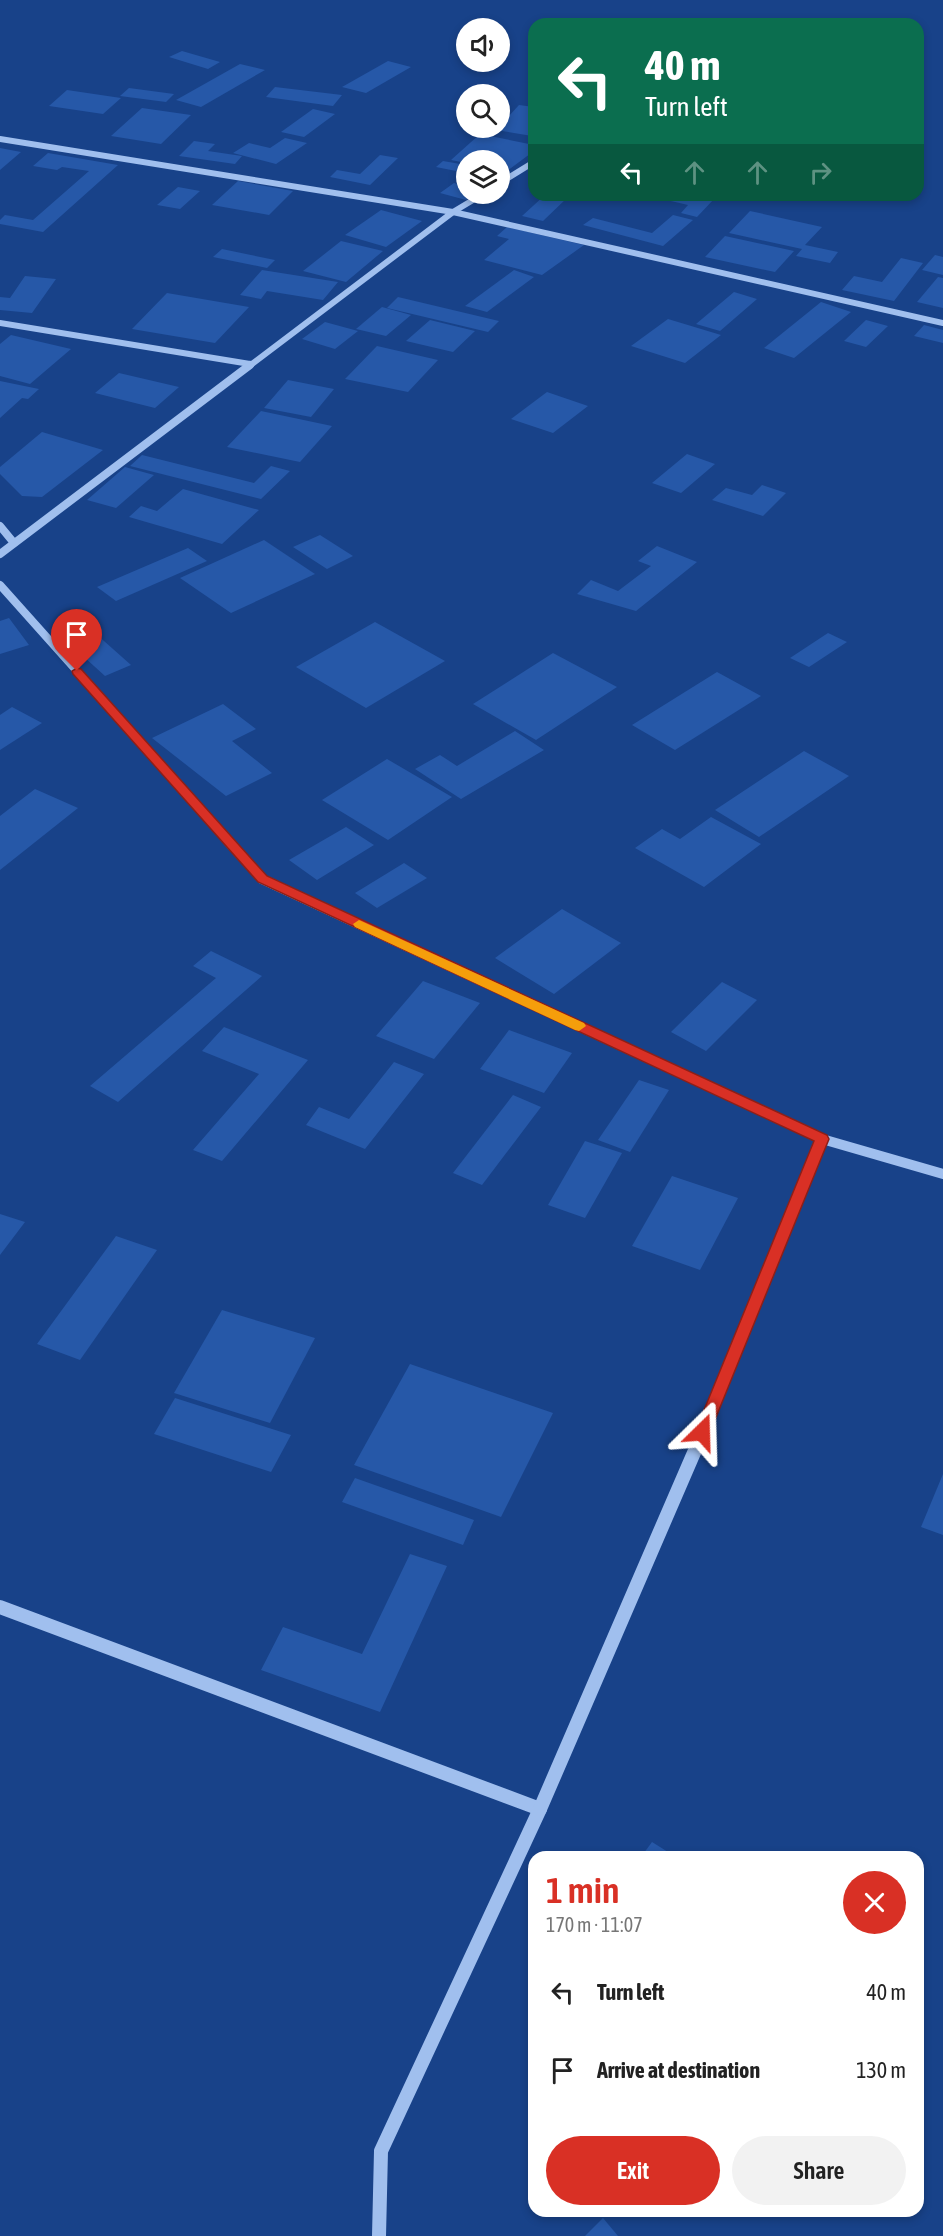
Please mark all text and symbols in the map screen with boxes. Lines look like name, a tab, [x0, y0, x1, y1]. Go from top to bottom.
map controls	[456, 18, 510, 204]
button: sound	[456, 18, 510, 72]
text: 40 m	[645, 41, 720, 89]
icon: left	[546, 42, 624, 120]
button: search	[456, 84, 510, 138]
text: Turn left	[645, 91, 728, 122]
button: layers	[456, 150, 510, 204]
icon: left	[615, 156, 648, 189]
icon: ahead	[678, 156, 711, 189]
icon: ahead	[741, 156, 774, 189]
icon: right	[804, 156, 837, 189]
pin	[51, 609, 102, 671]
icon: arrive	[60, 618, 93, 651]
position arrow	[670, 1400, 734, 1464]
text: 1 min	[546, 1869, 620, 1911]
button: close	[843, 1871, 906, 1934]
text: 170 m · 11:07	[546, 1913, 643, 1936]
icon: left	[546, 1976, 579, 2009]
text: Turn left	[597, 1979, 664, 2005]
text: 40 m	[866, 1979, 906, 2005]
icon: arrive	[546, 2054, 579, 2087]
text: Arrive at destination	[597, 2057, 760, 2083]
text: 130 m	[856, 2057, 906, 2083]
button: Exit	[546, 2136, 720, 2205]
button: Share	[732, 2136, 906, 2205]

